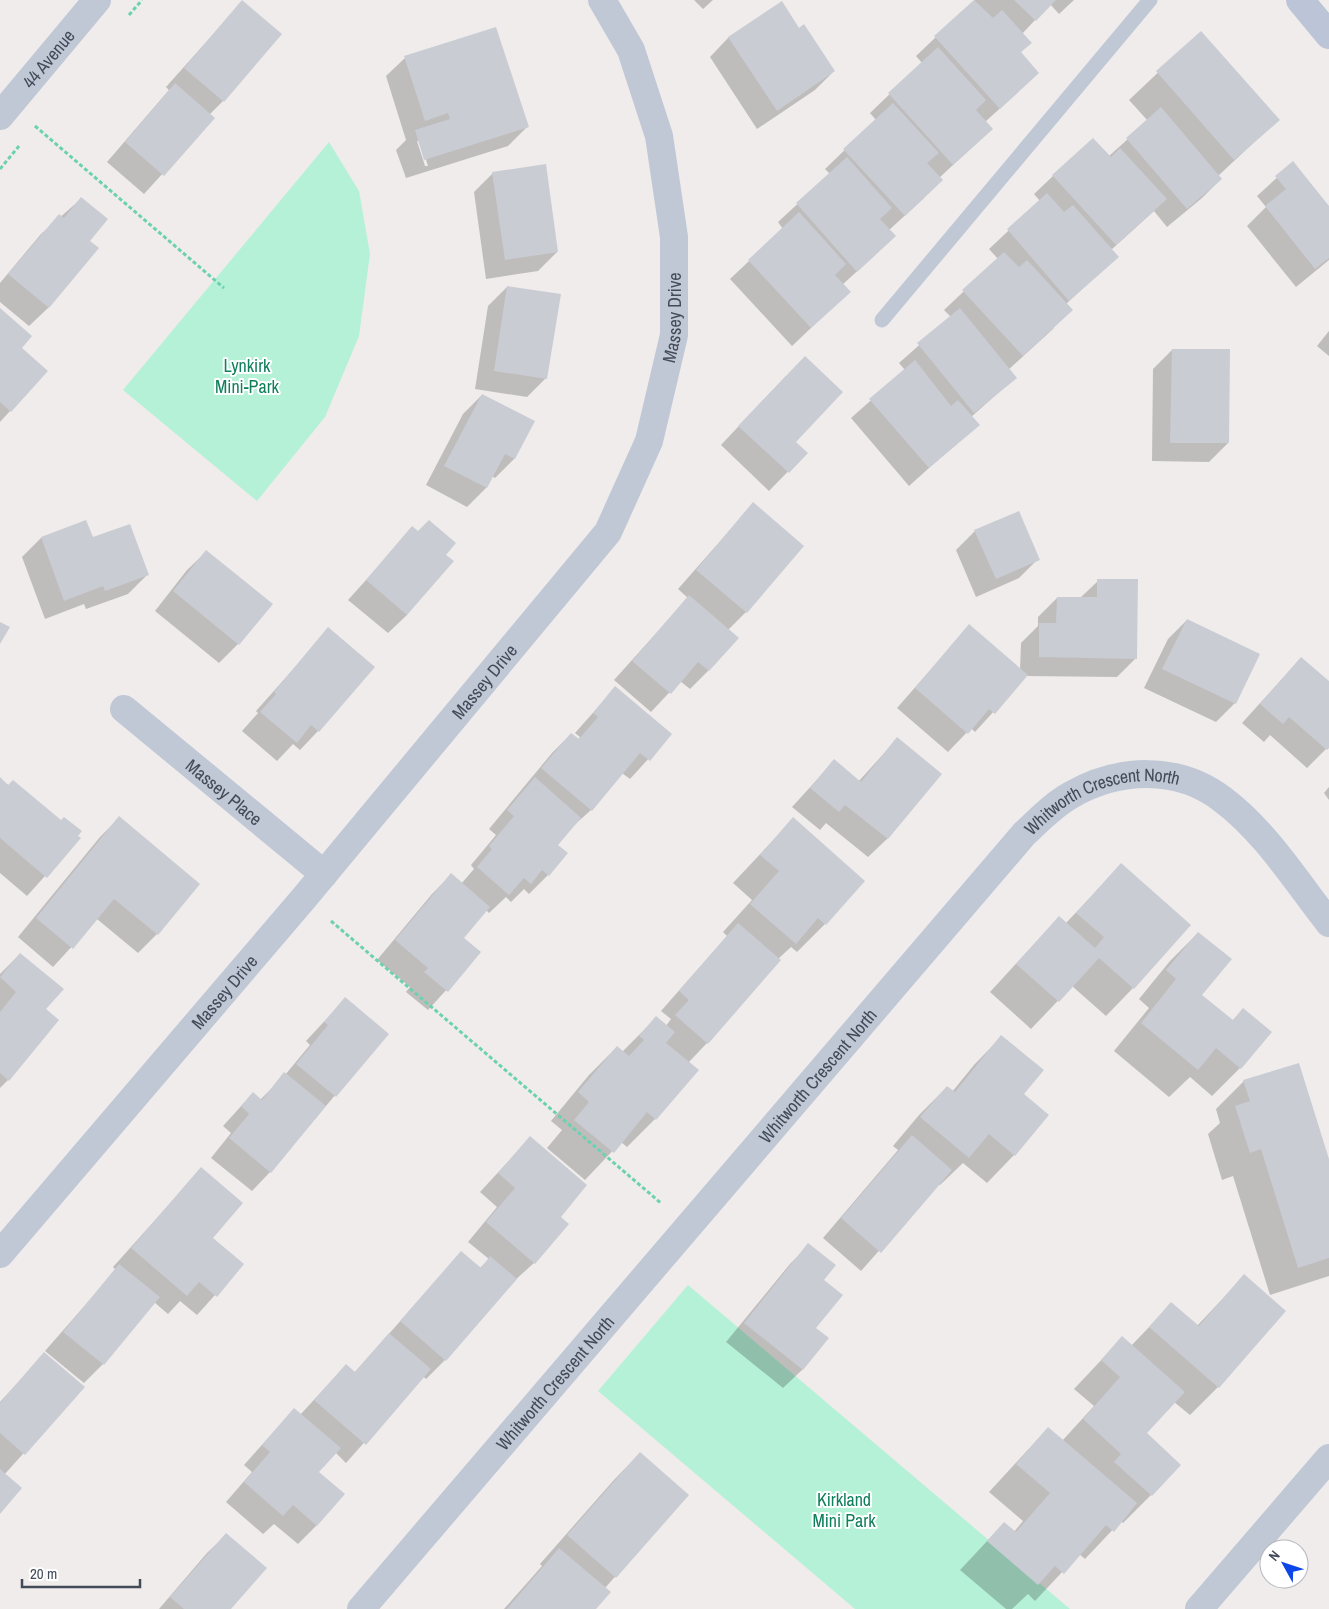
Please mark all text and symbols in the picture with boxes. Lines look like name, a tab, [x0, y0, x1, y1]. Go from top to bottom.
street label: 44 Avenue	[16, 24, 80, 93]
street label: Massey Drive	[655, 272, 687, 365]
park label: Lynkirk Mini-Park	[215, 353, 280, 399]
street label: Massey Drive	[446, 638, 523, 724]
street label: Massey Place	[181, 753, 268, 831]
street label: Whitworth Crescent North	[1018, 762, 1183, 840]
street label: Massey Drive	[185, 949, 263, 1034]
street label: Whitworth Crescent North	[753, 1003, 882, 1148]
street label: Whitworth Crescent North	[490, 1310, 619, 1455]
park label: Kirkland Mini Park	[812, 1487, 876, 1533]
north arrow	[1259, 1539, 1309, 1589]
text: N	[1264, 1547, 1284, 1565]
scale bar	[22, 1556, 140, 1588]
text: 20 m	[30, 1563, 57, 1584]

